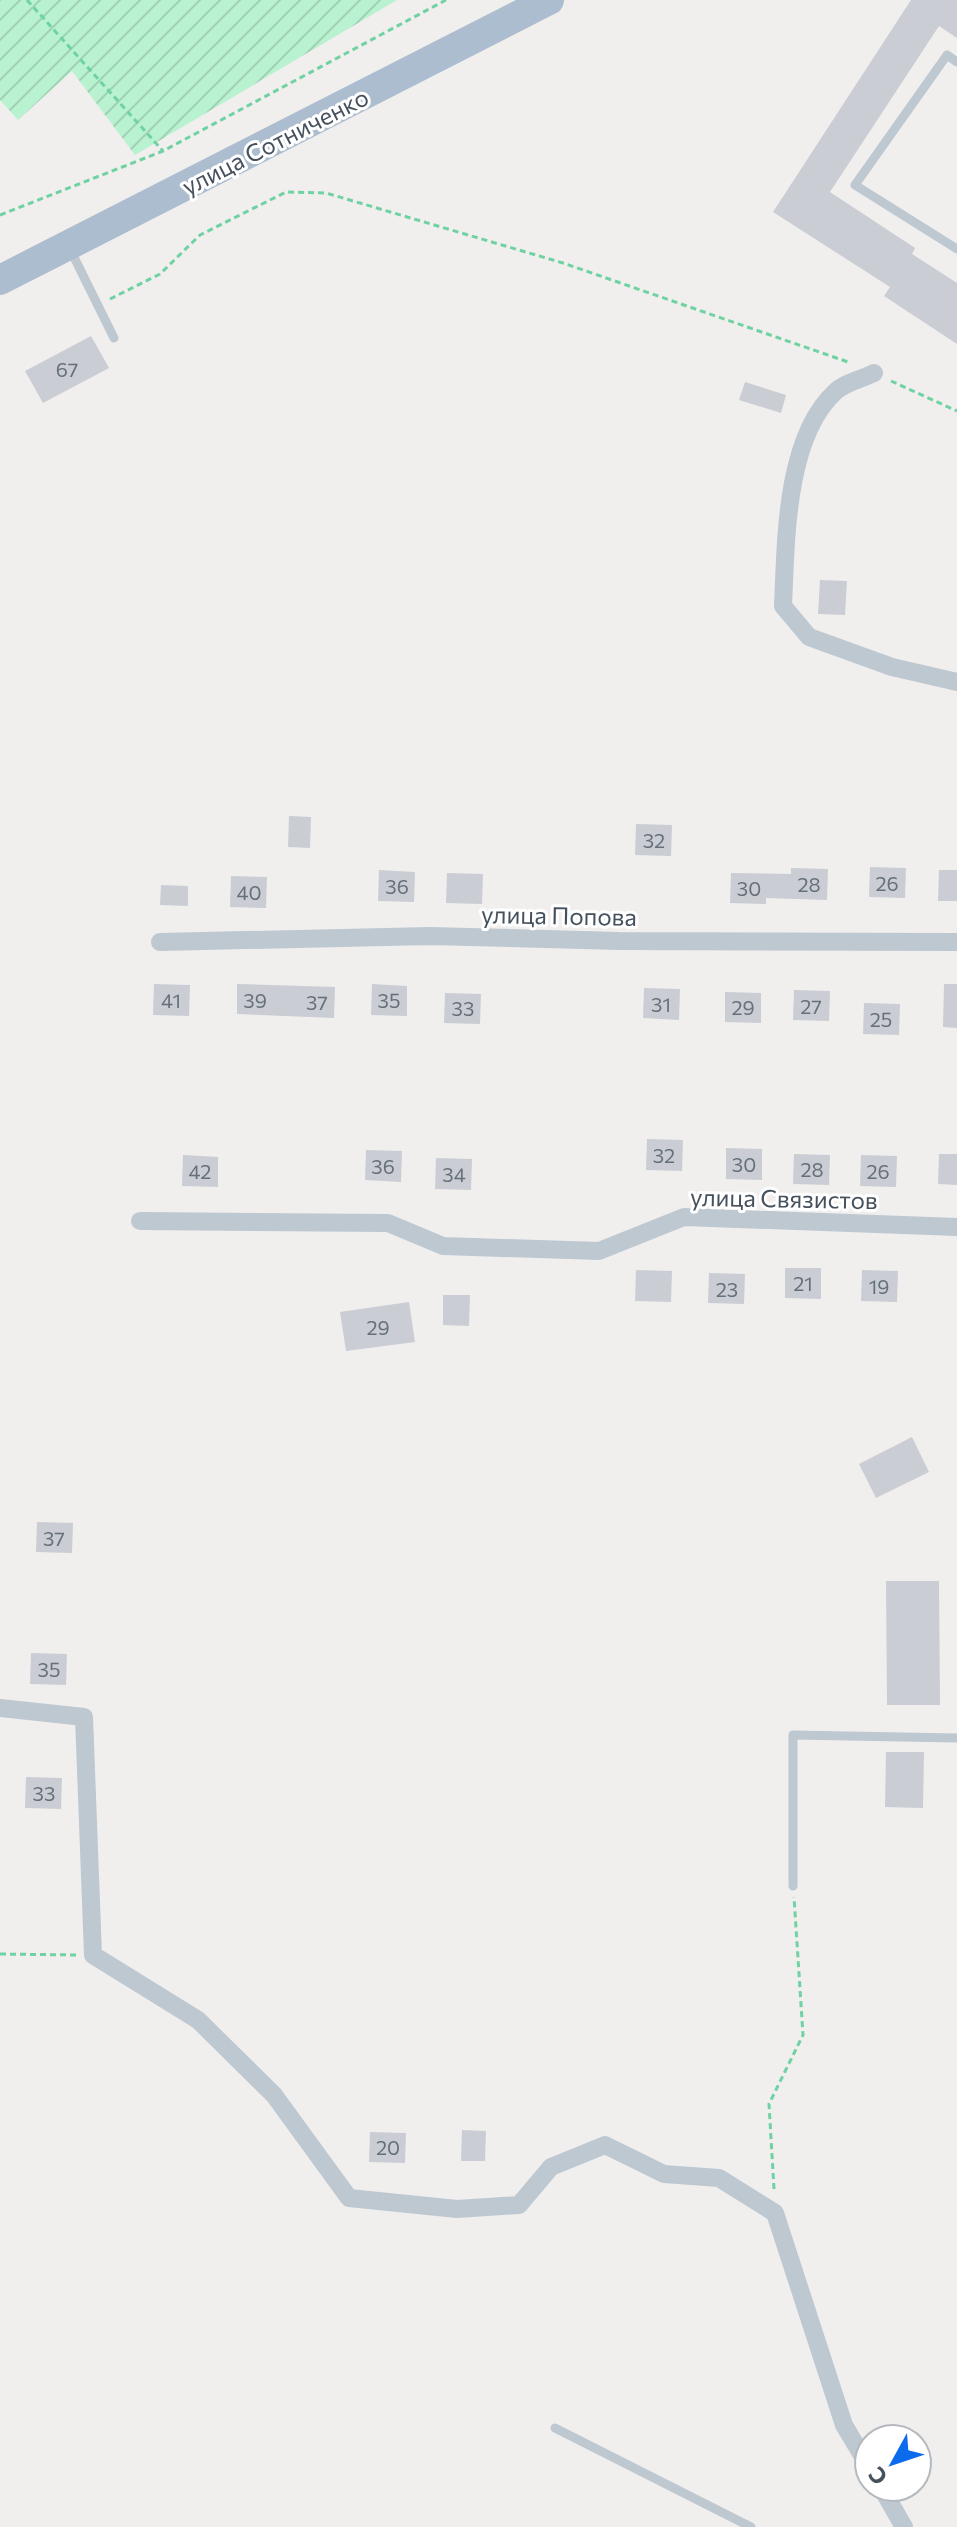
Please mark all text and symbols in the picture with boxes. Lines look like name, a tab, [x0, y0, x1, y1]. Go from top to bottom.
street label: улица Сотниченко	[177, 81, 373, 201]
house number: 67	[56, 357, 78, 381]
house number: 32	[643, 828, 665, 852]
house number: 26	[875, 871, 899, 895]
house number: 28	[797, 872, 821, 896]
house number: 36	[385, 874, 409, 898]
house number: 30	[737, 876, 761, 900]
house number: 40	[236, 880, 262, 904]
street label: улица Попова	[481, 899, 637, 931]
house number: 41	[161, 988, 181, 1012]
house number: 39	[243, 988, 267, 1012]
house number: 35	[378, 988, 400, 1012]
house number: 37	[306, 990, 328, 1014]
house number: 31	[651, 992, 671, 1016]
house number: 27	[800, 994, 822, 1018]
house number: 29	[731, 995, 755, 1019]
house number: 33	[452, 996, 474, 1020]
house number: 25	[870, 1007, 892, 1031]
house number: 32	[653, 1143, 675, 1167]
house number: 30	[732, 1152, 756, 1176]
house number: 36	[371, 1154, 395, 1178]
house number: 28	[800, 1157, 824, 1181]
house number: 42	[189, 1159, 211, 1183]
house number: 26	[866, 1159, 890, 1183]
house number: 34	[442, 1162, 466, 1186]
street label: улица Связистов	[690, 1182, 878, 1214]
house number: 21	[793, 1271, 813, 1295]
house number: 19	[869, 1274, 889, 1298]
house number: 23	[716, 1277, 738, 1301]
house number: 29	[366, 1315, 390, 1339]
house number: 37	[43, 1526, 65, 1550]
house number: 35	[38, 1657, 60, 1681]
house number: 33	[33, 1781, 55, 1805]
house number: 20	[376, 2135, 400, 2159]
north arrow	[853, 2423, 933, 2503]
text: С	[862, 2462, 892, 2491]

